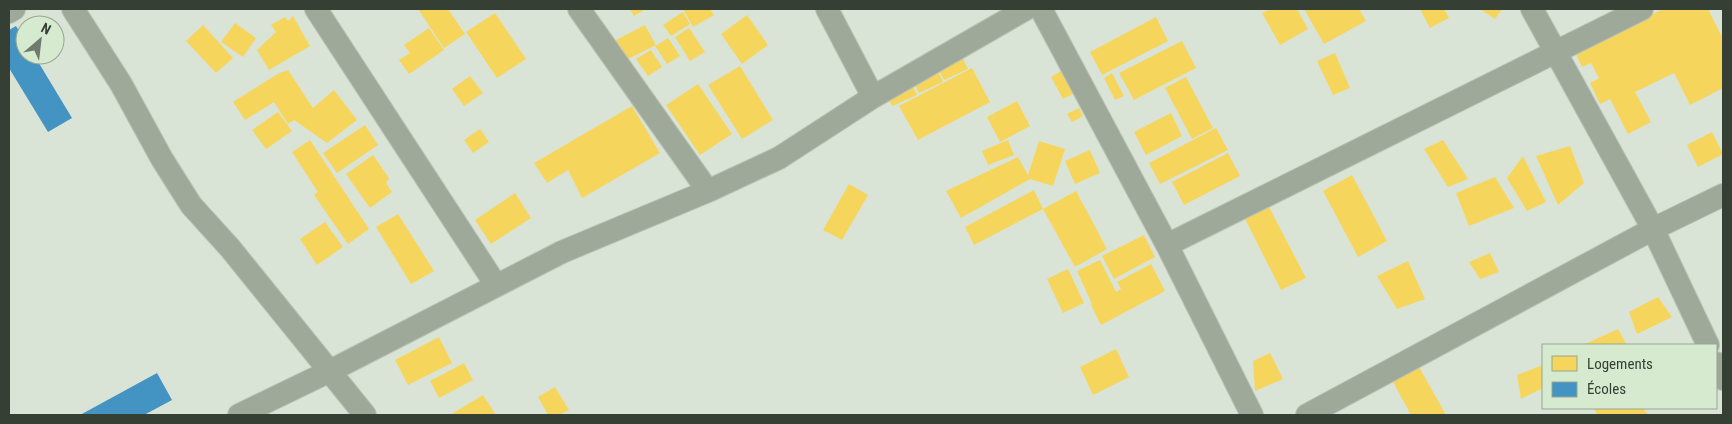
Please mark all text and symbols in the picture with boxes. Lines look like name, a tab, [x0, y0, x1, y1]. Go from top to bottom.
north arrow	[15, 15, 65, 65]
text: N	[39, 19, 54, 38]
legend	[1542, 344, 1717, 409]
text: Logements	[1587, 355, 1653, 373]
text: Écoles	[1587, 380, 1626, 398]

